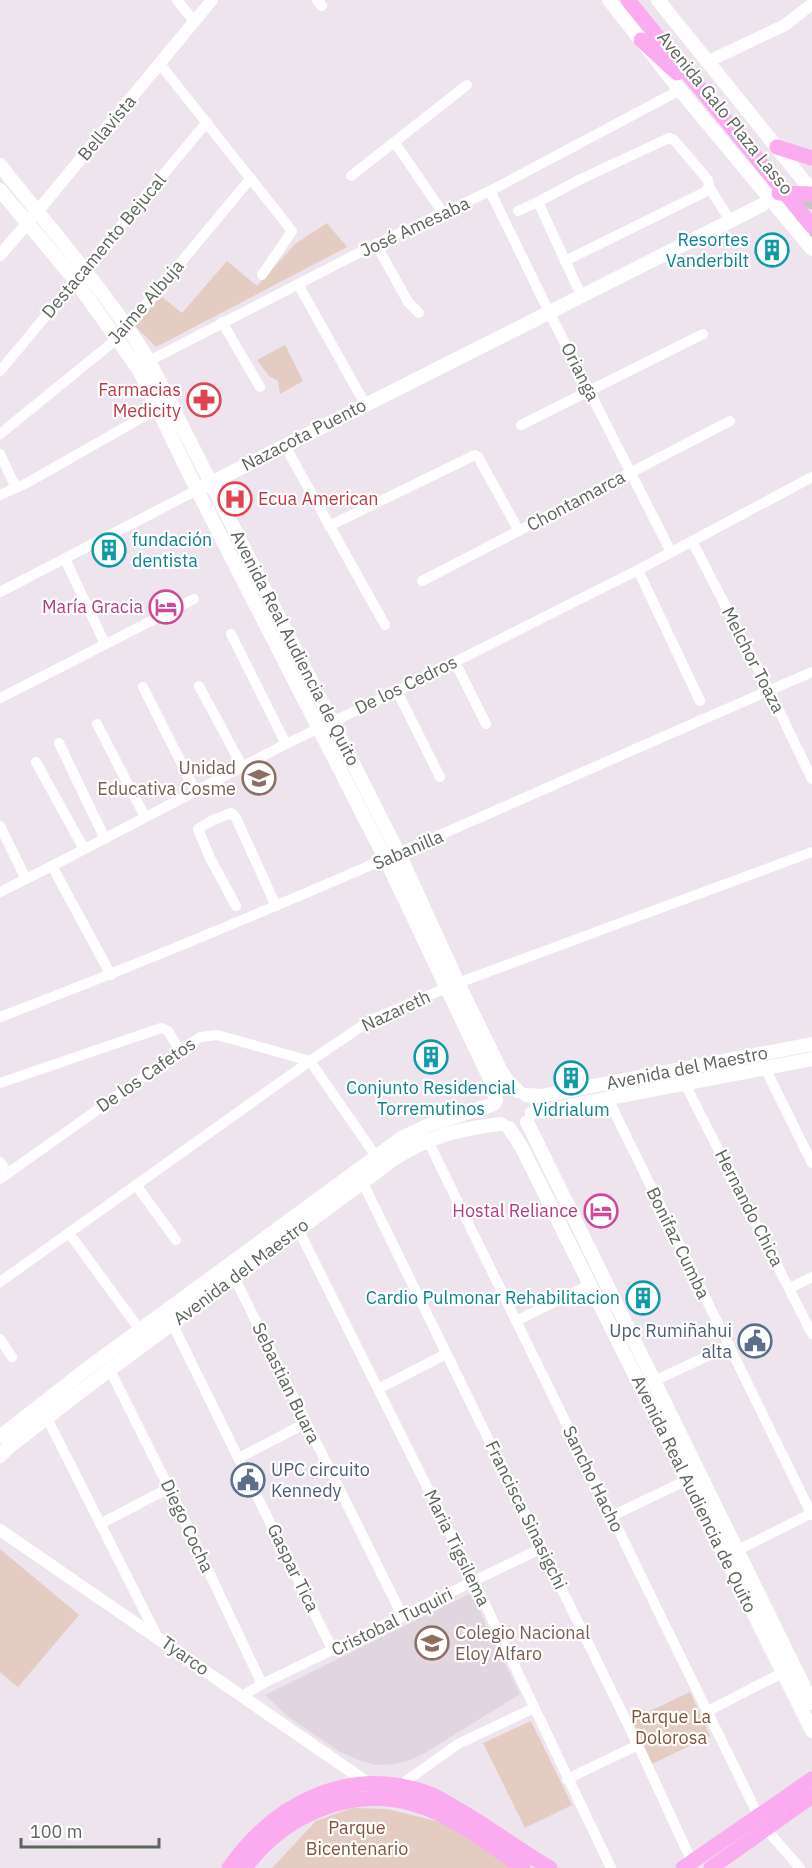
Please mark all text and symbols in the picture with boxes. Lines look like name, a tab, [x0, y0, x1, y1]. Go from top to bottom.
street label: Avenida Galo Plaza Lasso	[652, 26, 798, 199]
street label: Bellavista	[73, 90, 141, 165]
street label: Destacamento Bejucal	[36, 169, 171, 323]
street label: José Amesaba	[357, 191, 473, 262]
place label: Resortes Vanderbilt	[666, 228, 749, 272]
building icon: Resortes Vanderbilt	[754, 232, 790, 268]
street label: Jaime Albuja	[103, 254, 189, 349]
street label: Orianga	[556, 339, 605, 405]
place label: Farmacias Medicity	[98, 378, 181, 422]
pharmacy icon: Farmacias Medicity	[186, 382, 222, 418]
street label: Nazacota Puento	[237, 393, 370, 476]
street label: Chontamarca	[523, 465, 629, 536]
hospital icon: Ecua American	[217, 481, 253, 517]
place label: Ecua American	[258, 487, 379, 510]
street label: Avenida Real Audiencia de Quito	[226, 526, 365, 769]
place label: fundación dentista	[132, 528, 212, 572]
building icon: fundación dentista	[91, 532, 127, 568]
hotel icon: María Gracia	[148, 589, 184, 625]
place label: María Gracia	[42, 595, 143, 618]
street label: Melchor Toaza	[717, 603, 790, 717]
street label: De los Cedros	[351, 650, 461, 719]
place label: Unidad Educativa Cosme	[97, 756, 236, 800]
school or university icon: Unidad Educativa Cosme	[241, 760, 277, 796]
street label: Sabanilla	[369, 824, 447, 875]
street label: Nazareth	[358, 985, 434, 1036]
street label: De los Cafetos	[92, 1032, 200, 1117]
building icon: Conjunto Residencial Torremutinos	[413, 1039, 449, 1075]
street label: Avenida del Maestro	[604, 1041, 770, 1094]
building icon: Vidrialum	[553, 1060, 589, 1096]
place label: Conjunto Residencial Torremutinos	[346, 1076, 516, 1120]
place label: Vidrialum	[532, 1098, 610, 1121]
street label: Hernando Chica	[710, 1145, 789, 1271]
street label: Bonifaz Cumba	[641, 1183, 716, 1303]
hotel icon: Hostal Reliance	[583, 1193, 619, 1229]
place label: Hostal Reliance	[452, 1199, 578, 1222]
street label: Avenida del Maestro	[168, 1213, 313, 1330]
building icon: Cardio Pulmonar Rehabilitacion	[625, 1280, 661, 1316]
place label: Cardio Pulmonar Rehabilitacion	[366, 1286, 620, 1309]
street label: Sebastian Buara	[247, 1319, 326, 1447]
place label: Upc Rumiñahui alta	[609, 1319, 732, 1363]
public building icon: Upc Rumiñahui alta	[737, 1323, 773, 1359]
street label: Avenida Real Audiencia de Quito	[627, 1371, 762, 1616]
street label: Sancho Hacho	[558, 1422, 629, 1536]
street label: Francisca Sinasigchi	[480, 1437, 572, 1593]
place label: UPC circuito Kennedy	[271, 1458, 370, 1502]
public building icon: UPC circuito Kennedy	[230, 1462, 266, 1498]
street label: Diego Cocha	[156, 1475, 219, 1576]
street label: Maria Tigsilema	[419, 1486, 496, 1610]
street label: Gaspar Tica	[262, 1520, 325, 1616]
street label: Cristobal Tuquiri	[327, 1582, 456, 1661]
place label: Colegio Nacional Eloy Alfaro	[455, 1621, 590, 1665]
school or university icon: Colegio Nacional Eloy Alfaro	[414, 1625, 450, 1661]
street label: Tyarco	[157, 1631, 214, 1680]
park label: Parque La Dolorosa	[631, 1705, 712, 1749]
scale bar	[21, 1811, 159, 1849]
park label: Parque Bicentenario	[306, 1816, 408, 1860]
text: 100 m	[30, 1820, 82, 1843]

